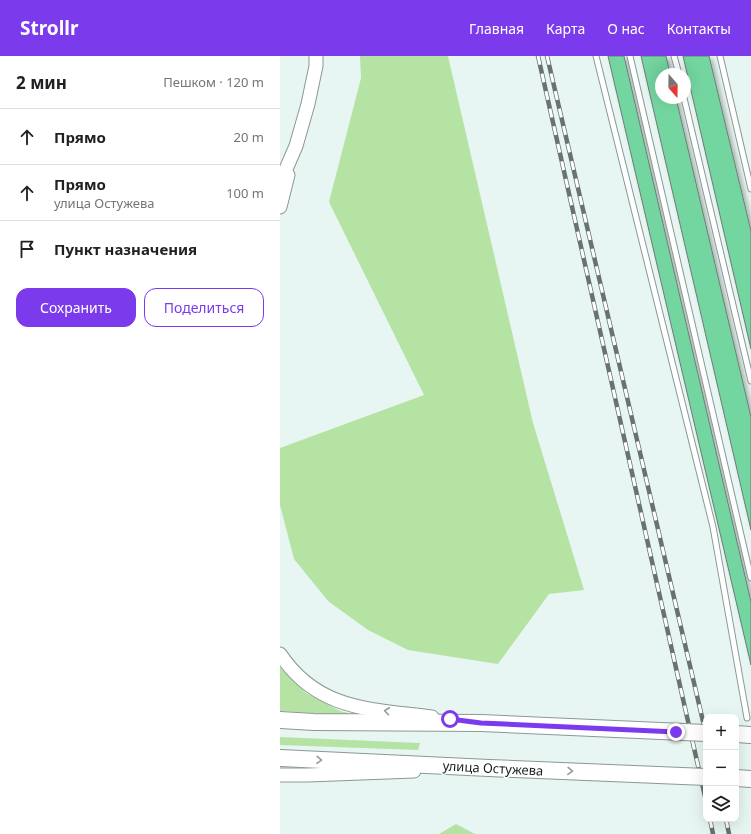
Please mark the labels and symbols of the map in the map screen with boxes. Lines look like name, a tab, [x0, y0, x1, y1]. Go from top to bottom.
north arrow	[655, 68, 691, 104]
one-way arrow	[384, 707, 390, 716]
route start	[441, 710, 459, 728]
route end	[667, 723, 685, 741]
one-way arrow	[316, 756, 322, 764]
street label: улица Остужева	[442, 756, 544, 780]
one-way arrow	[567, 767, 573, 776]

